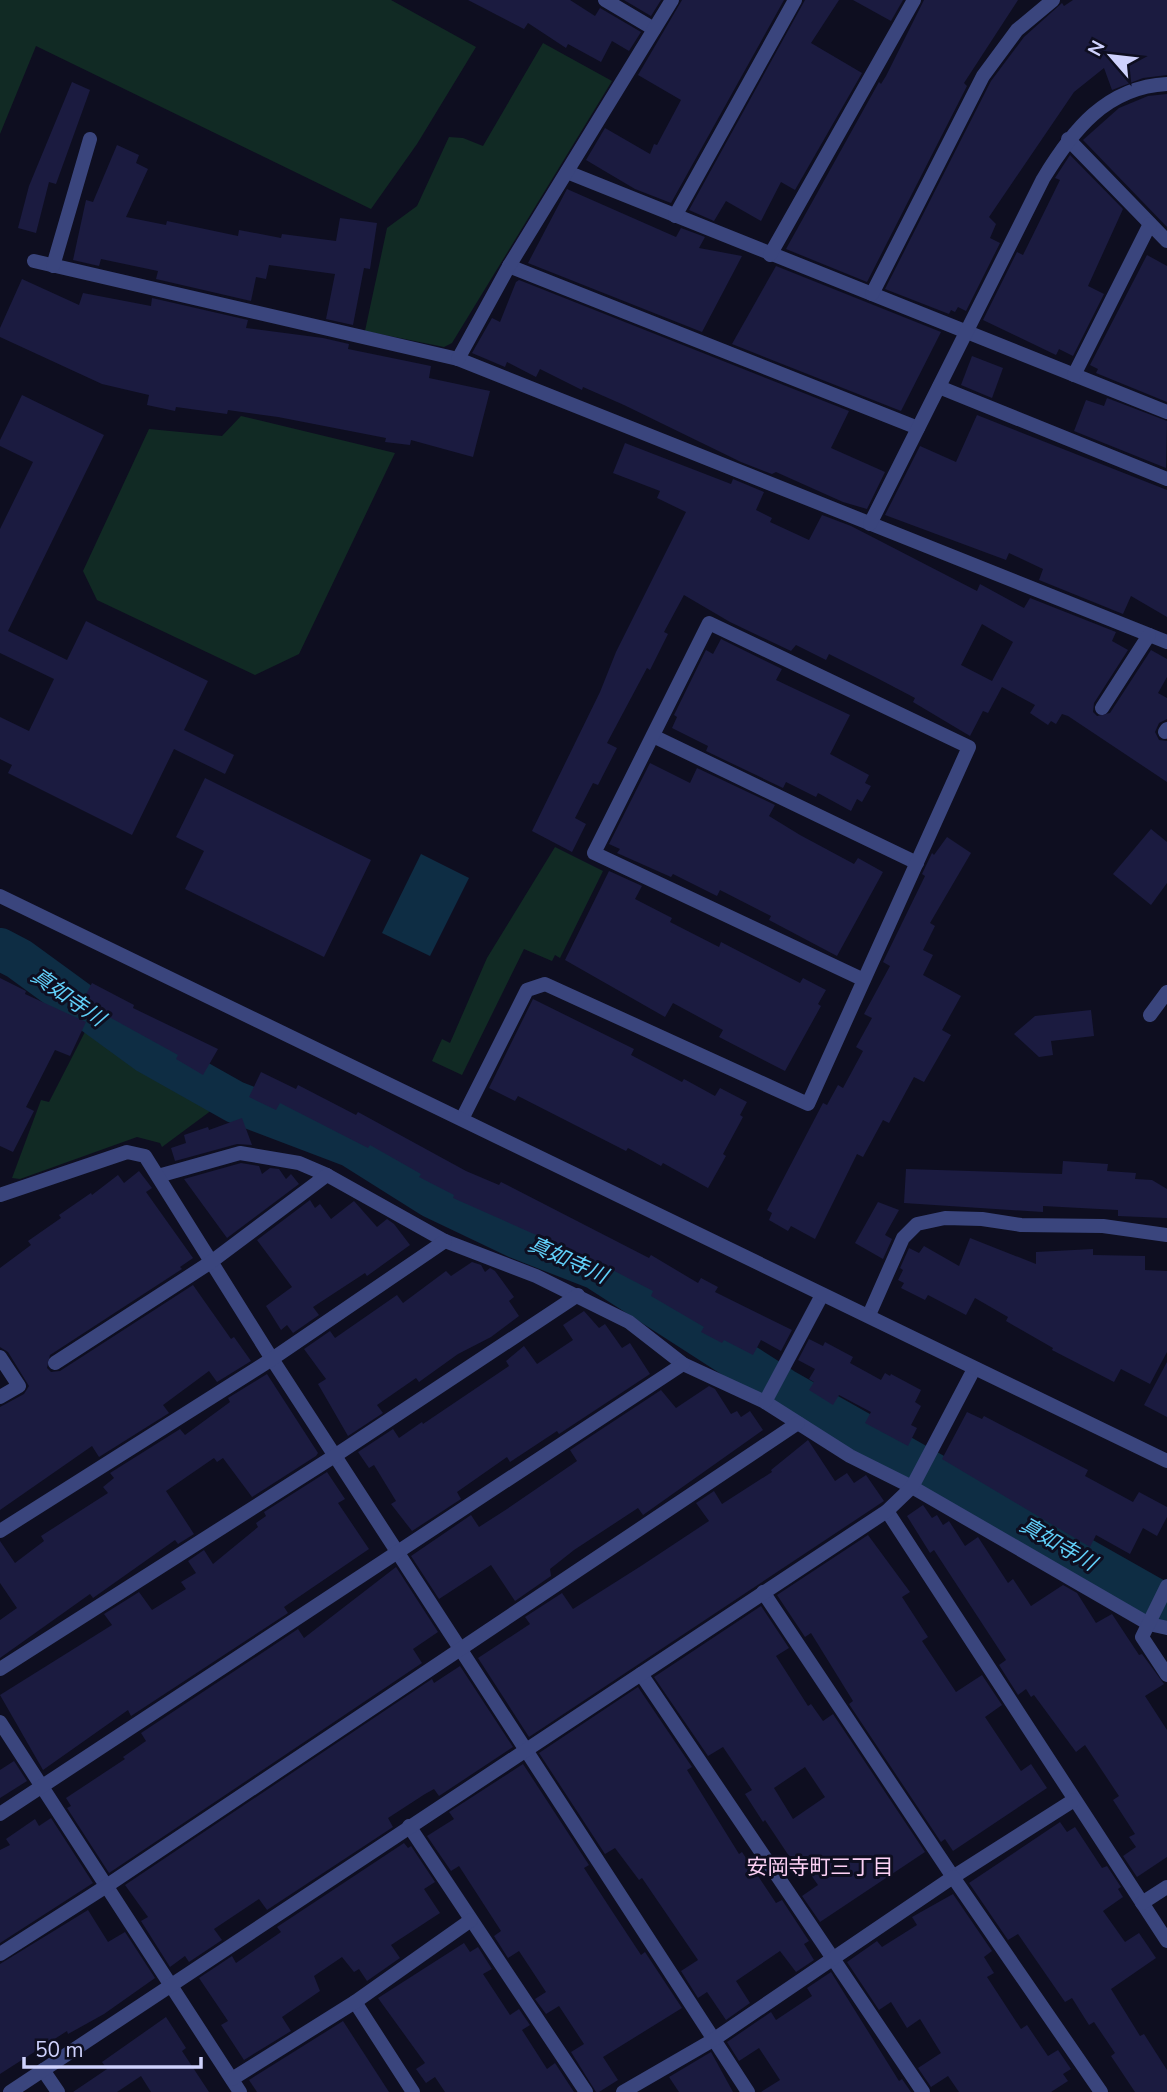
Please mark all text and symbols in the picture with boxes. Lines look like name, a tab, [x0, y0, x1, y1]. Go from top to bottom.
north arrow	[1076, 21, 1146, 91]
text: N	[1082, 36, 1112, 61]
water label: 真如寺川	[26, 961, 112, 1034]
water label: 真如寺川	[524, 1230, 614, 1291]
water label: 真如寺川	[1015, 1511, 1103, 1578]
district label: 安岡寺町三丁目	[747, 1853, 894, 1881]
scale bar	[24, 2025, 201, 2070]
text: 50 m	[35, 2036, 84, 2064]

